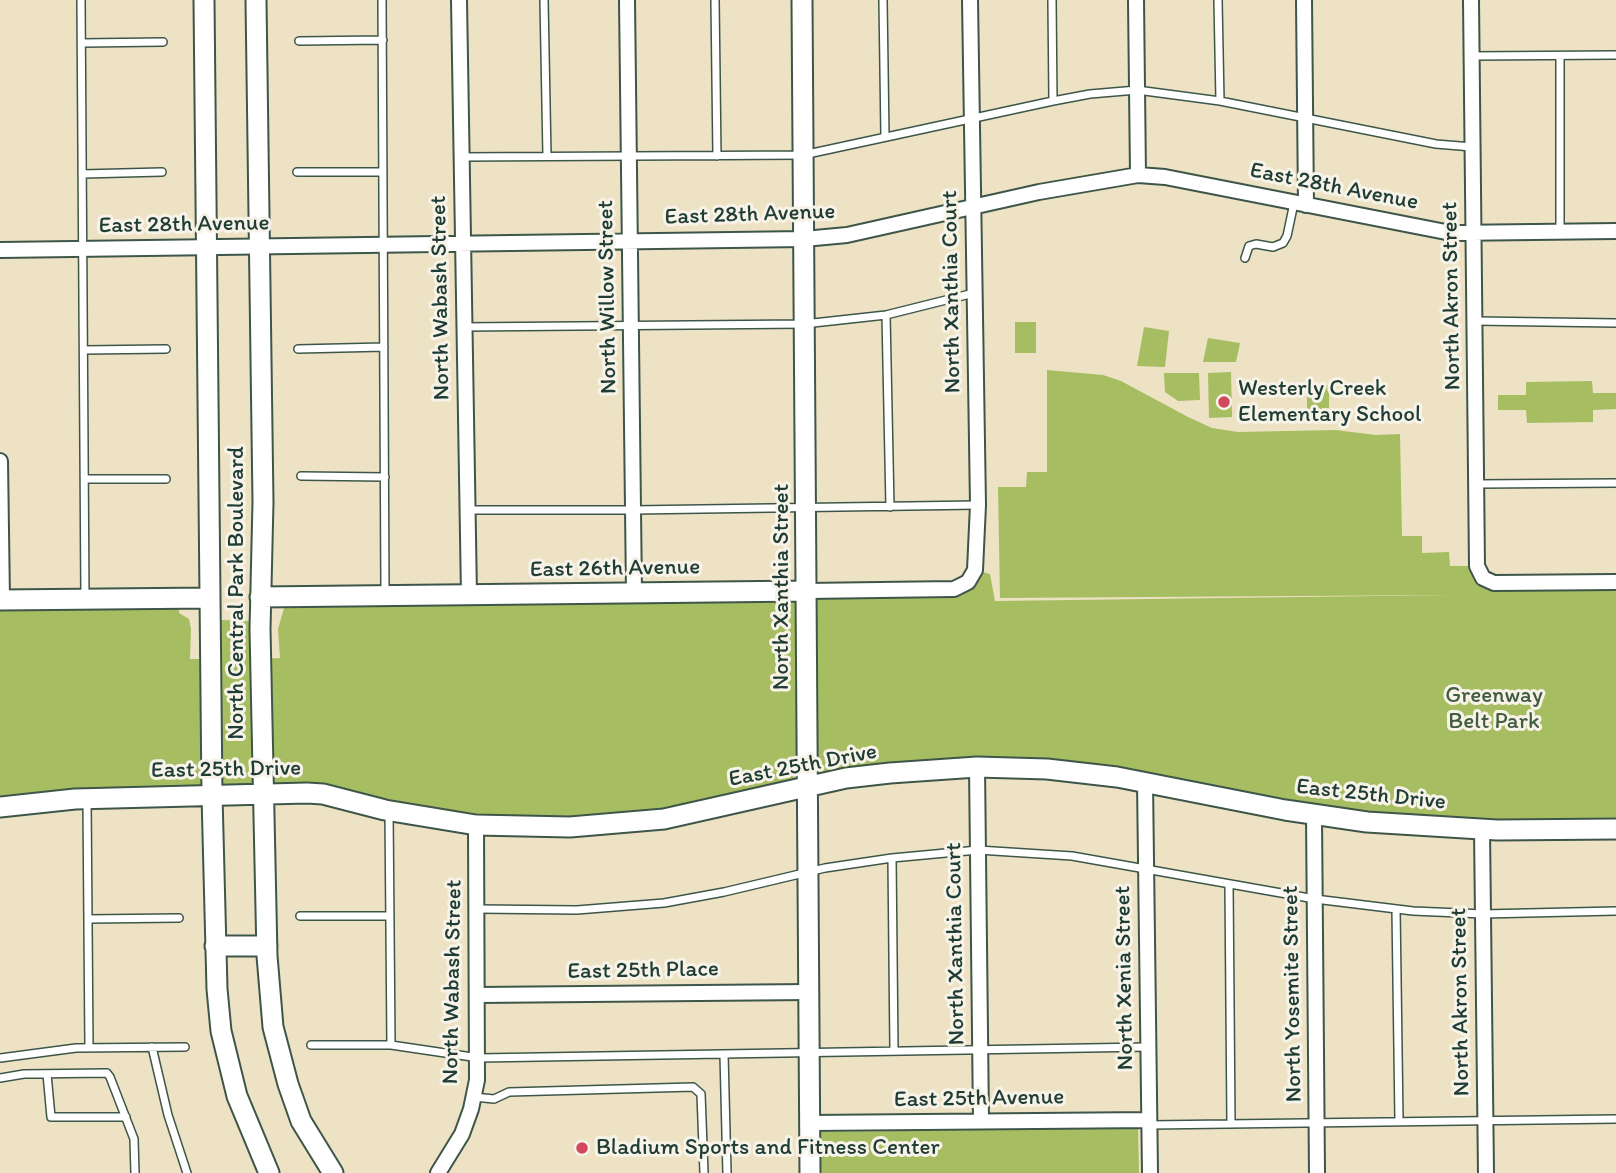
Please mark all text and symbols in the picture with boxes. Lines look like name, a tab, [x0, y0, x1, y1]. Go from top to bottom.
street label: East 28th Avenue	[1247, 157, 1421, 217]
street label: North Xanthia Court	[936, 190, 968, 394]
street label: North Wabash Street	[425, 195, 457, 401]
street label: East 28th Avenue	[664, 198, 836, 232]
street label: North Willow Street	[593, 200, 623, 394]
street label: North Akron Street	[1437, 202, 1467, 390]
street label: East 28th Avenue	[98, 210, 270, 240]
place label: Westerly Creek Elementary School	[1238, 375, 1421, 429]
marker: Westerly Creek Elementary School	[1216, 394, 1232, 410]
street label: North Central Park Boulevard	[223, 446, 251, 740]
street label: North Xanthia Street	[768, 484, 796, 690]
street label: East 26th Avenue	[530, 554, 700, 584]
park label: Greenway Belt Park	[1445, 682, 1543, 736]
street label: East 25th Drive	[727, 738, 879, 794]
street label: East 25th Drive	[151, 755, 301, 785]
street label: East 25th Drive	[1295, 773, 1447, 817]
street label: North Xanthia Court	[940, 842, 972, 1046]
street label: North Wabash Street	[437, 879, 469, 1085]
street label: North Xenia Street	[1110, 885, 1140, 1071]
street label: North Yosemite Street	[1277, 885, 1309, 1103]
street label: North Akron Street	[1446, 908, 1476, 1096]
street label: East 25th Place	[567, 956, 719, 986]
street label: East 25th Avenue	[894, 1084, 1064, 1114]
place label: Bladium Sports and Fitness Center	[596, 1134, 940, 1162]
marker: Bladium Sports and Fitness Center	[574, 1140, 590, 1156]

